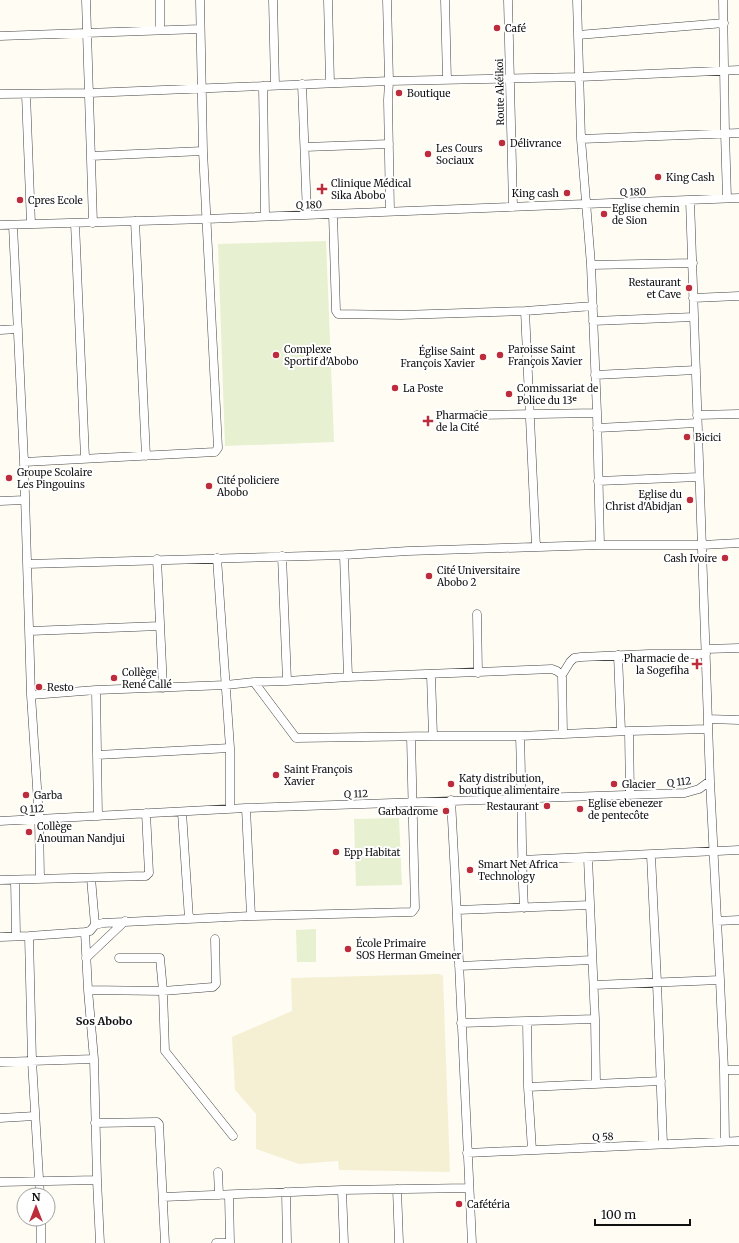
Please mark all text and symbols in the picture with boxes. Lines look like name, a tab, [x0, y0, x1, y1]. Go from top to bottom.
place label: Café	[505, 22, 526, 35]
marker: Café	[492, 23, 502, 33]
street label: Route Akéikoi	[493, 58, 507, 126]
place label: Boutique	[407, 87, 450, 100]
marker: Boutique	[394, 88, 404, 98]
place label: Délivrance	[510, 137, 561, 150]
marker: Délivrance	[497, 138, 507, 148]
place label: Les Cours Sociaux	[436, 142, 483, 167]
marker: Les Cours Sociaux	[423, 149, 433, 159]
place label: King Cash	[666, 171, 715, 184]
marker: King Cash	[653, 172, 663, 182]
place label: Clinique Médical Sika Abobo	[331, 177, 411, 202]
marker: Clinique Médical Sika Abobo	[316, 183, 328, 195]
street label: Q 180	[620, 185, 646, 199]
place label: King cash	[512, 187, 559, 200]
marker: King cash	[562, 188, 572, 198]
place label: Cpres Ecole	[28, 194, 83, 207]
marker: Cpres Ecole	[15, 195, 25, 205]
street label: Q 180	[296, 198, 322, 212]
place label: Eglise chemin de Sion	[612, 202, 680, 227]
marker: Eglise chemin de Sion	[599, 209, 609, 219]
place label: Restaurant et Cave	[628, 276, 681, 301]
marker: Restaurant et Cave	[684, 283, 694, 293]
place label: Complexe Sportif d'Abobo	[284, 343, 359, 368]
place label: Paroisse Saint François Xavier	[508, 343, 583, 368]
place label: Église Saint François Xavier	[401, 344, 475, 370]
marker: Complexe Sportif d'Abobo	[271, 350, 281, 360]
marker: Paroisse Saint François Xavier	[495, 350, 505, 360]
marker: Église Saint François Xavier	[478, 352, 488, 362]
place label: La Poste	[403, 382, 443, 395]
place label: Commissariat de Police du 13ᵉ	[517, 382, 598, 407]
marker: La Poste	[390, 383, 400, 393]
marker: Commissariat de Police du 13ᵉ	[504, 389, 514, 399]
place label: Pharmacie de la Cité	[436, 409, 488, 434]
marker: Pharmacie de la Cité	[423, 416, 433, 426]
place label: Bicici	[695, 431, 721, 444]
marker: Bicici	[682, 432, 692, 442]
place label: Groupe Scolaire Les Pingouins	[17, 466, 92, 491]
marker: Groupe Scolaire Les Pingouins	[4, 473, 14, 483]
place label: Cité policiere Abobo	[216, 474, 279, 499]
marker: Cité policiere Abobo	[204, 481, 214, 491]
place label: Eglise du Christ d'Abidjan	[606, 488, 682, 513]
marker: Eglise du Christ d'Abidjan	[685, 495, 695, 505]
place label: Cash Ivoire	[664, 552, 717, 565]
marker: Cash Ivoire	[720, 553, 730, 563]
place label: Cité Universitaire Abobo 2	[436, 564, 520, 589]
marker: Cité Universitaire Abobo 2	[424, 571, 434, 581]
place label: Pharmacie de la Sogefiha	[624, 652, 690, 677]
marker: Pharmacie de la Sogefiha	[692, 659, 702, 669]
place label: Collège René Callé	[122, 666, 172, 691]
marker: Collège René Callé	[109, 673, 119, 683]
place label: Resto	[47, 681, 74, 694]
marker: Resto	[34, 682, 44, 692]
place label: Saint François Xavier	[284, 763, 353, 788]
marker: Saint François Xavier	[271, 770, 281, 780]
place label: Katy distribution, boutique alimentaire	[458, 772, 560, 797]
street label: Q 112	[666, 774, 692, 790]
place label: Glacier	[622, 778, 656, 791]
marker: Katy distribution, boutique alimentaire	[446, 779, 456, 789]
marker: Glacier	[609, 779, 619, 789]
street label: Q 112	[344, 787, 368, 801]
place label: Garba	[34, 789, 63, 802]
marker: Garba	[21, 790, 31, 800]
place label: Eglise ebenezer de pentecôte	[588, 797, 663, 822]
place label: Restaurant	[486, 800, 539, 813]
marker: Restaurant	[542, 801, 552, 811]
street label: Q 112	[20, 802, 44, 816]
marker: Eglise ebenezer de pentecôte	[575, 804, 585, 814]
place label: Garbadrome	[378, 805, 438, 818]
marker: Garbadrome	[441, 806, 451, 816]
place label: Collège Anouman Nandjui	[36, 820, 125, 845]
marker: Collège Anouman Nandjui	[24, 827, 34, 837]
place label: Epp Habitat	[344, 846, 401, 859]
marker: Epp Habitat	[331, 847, 341, 857]
place label: Smart Net Africa Technology	[478, 858, 559, 883]
marker: Smart Net Africa Technology	[465, 865, 475, 875]
place label: École Primaire SOS Herman Gmeiner	[356, 936, 462, 962]
marker: École Primaire SOS Herman Gmeiner	[343, 944, 353, 954]
district label: Sos Abobo	[76, 1014, 133, 1028]
street label: Q 58	[592, 1130, 614, 1144]
north arrow	[16, 1187, 56, 1227]
text: N	[32, 1190, 41, 1204]
place label: Cafétéria	[467, 1198, 511, 1211]
marker: Cafétéria	[454, 1199, 464, 1209]
scale bar	[595, 1201, 690, 1227]
text: 100 m	[601, 1207, 636, 1222]

